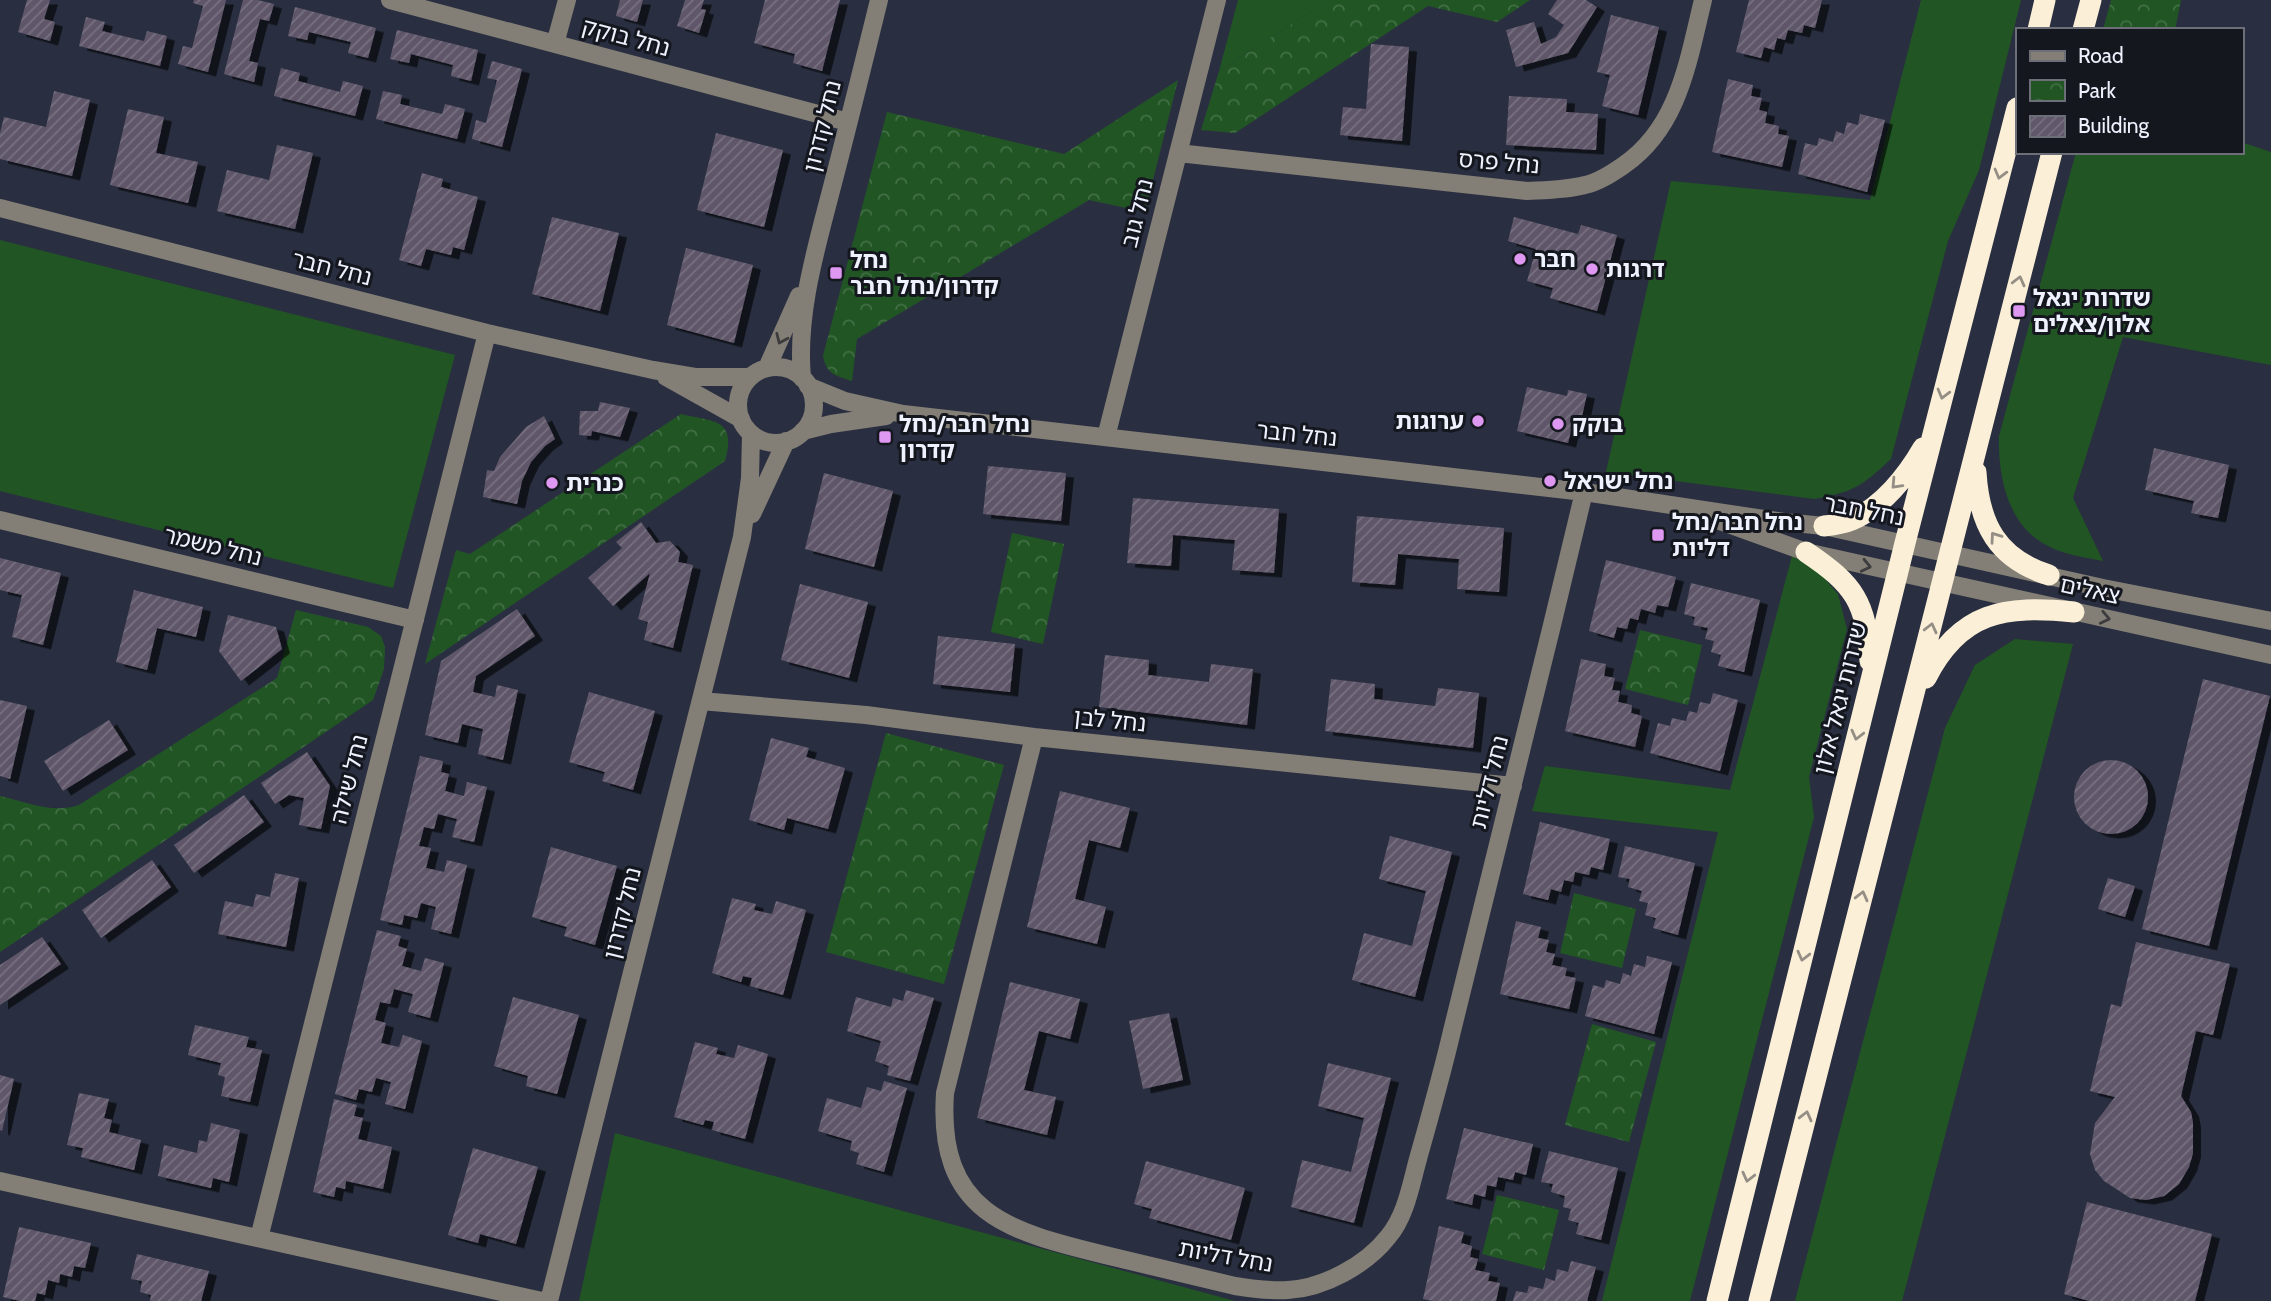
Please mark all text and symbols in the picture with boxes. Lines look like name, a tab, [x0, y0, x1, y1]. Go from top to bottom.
street label: נחל בוקק	[579, 12, 673, 62]
legend	[2016, 28, 2243, 154]
text: Road	[2078, 43, 2124, 68]
street label: נחל קדרון	[797, 77, 847, 175]
text: Park	[2078, 78, 2116, 103]
text: Building	[2078, 113, 2150, 138]
street label: נחל פרס	[1457, 145, 1541, 179]
one-way arrow	[1994, 168, 2008, 180]
street label: נחל גוב	[1115, 176, 1159, 250]
street label: נחל חבר	[289, 245, 375, 291]
place label: חבר	[1534, 245, 1576, 273]
place label: נחל קדרון/נחל חבר	[850, 246, 999, 300]
marker: חבר	[1512, 251, 1528, 267]
place label: דרגות	[1606, 255, 1665, 283]
marker: דרגות	[1584, 261, 1600, 277]
marker: נחל קדרון/נחל חבר	[828, 265, 844, 281]
one-way arrow	[2011, 275, 2025, 287]
place label: שדרות יגאל אלון/צאלים	[2033, 284, 2151, 338]
marker: שדרות יגאל אלון/צאלים	[2011, 303, 2027, 319]
one-way arrow	[775, 331, 789, 344]
one-way arrow	[1937, 388, 1951, 400]
place label: ערוגות	[1395, 407, 1464, 435]
place label: נחל חבר/נחל קדרון	[899, 410, 1030, 464]
place label: בוקק	[1572, 410, 1624, 438]
marker: ערוגות	[1470, 413, 1486, 429]
street label: נחל חבר	[1255, 416, 1339, 452]
marker: בוקק	[1550, 416, 1566, 432]
marker: נחל חבר/נחל קדרון	[877, 429, 893, 445]
place label: נחל ישראל	[1564, 467, 1673, 495]
place label: כנרית	[566, 469, 624, 497]
marker: נחל ישראל	[1542, 473, 1558, 489]
marker: כנרית	[544, 475, 560, 491]
one-way arrow	[1892, 476, 1905, 489]
street label: נחל חבר	[1822, 489, 1906, 531]
place label: נחל חבר/נחל דליות	[1672, 508, 1803, 562]
street label: נחל משמר	[161, 520, 265, 572]
marker: נחל חבר/נחל דליות	[1650, 527, 1666, 543]
one-way arrow	[1991, 532, 2003, 545]
one-way arrow	[1860, 558, 1872, 572]
street label: צאלים	[2057, 570, 2123, 610]
one-way arrow	[2099, 610, 2111, 625]
street label: שדרות יגאל אלון	[1808, 619, 1872, 777]
one-way arrow	[1923, 622, 1937, 634]
street label: נחל לבן	[1072, 702, 1148, 738]
one-way arrow	[1851, 729, 1865, 741]
street label: נחל שילה	[324, 731, 374, 827]
street label: נחל דליות	[1464, 732, 1514, 832]
street label: נחל קדרון	[597, 864, 647, 962]
one-way arrow	[1854, 890, 1868, 902]
one-way arrow	[1796, 950, 1811, 962]
one-way arrow	[1798, 1110, 1812, 1122]
one-way arrow	[1742, 1170, 1756, 1182]
street label: נחל דליות	[1177, 1234, 1275, 1278]

